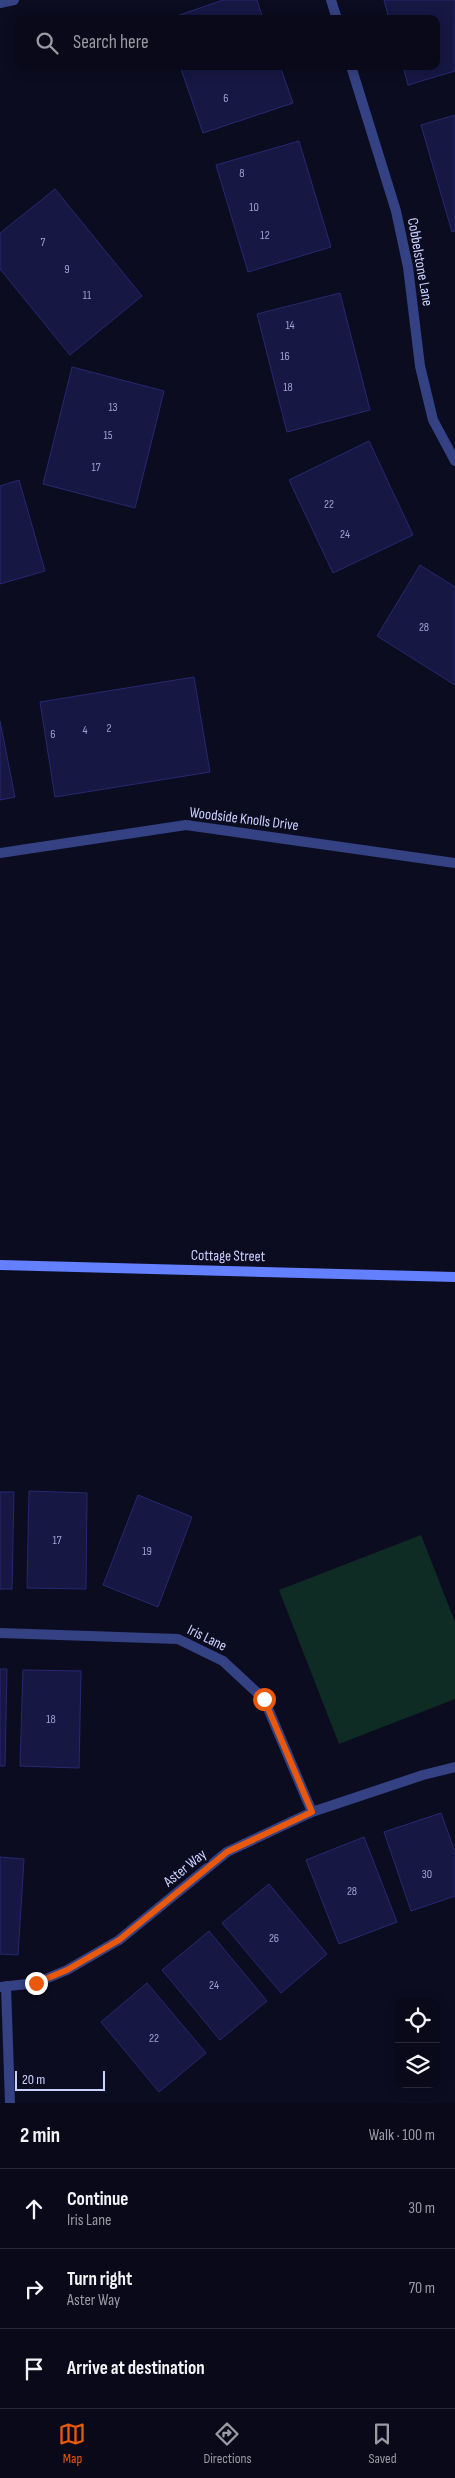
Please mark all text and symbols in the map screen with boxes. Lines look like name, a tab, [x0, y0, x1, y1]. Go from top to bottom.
search box	[15, 15, 440, 70]
icon: search	[33, 29, 61, 57]
text: Search here	[73, 31, 149, 54]
house number: 6	[223, 91, 229, 106]
house number: 8	[239, 166, 245, 181]
house number: 10	[249, 200, 259, 215]
street label: Cobbelstone Lane	[403, 216, 437, 308]
house number: 12	[260, 228, 270, 243]
house number: 7	[41, 235, 46, 250]
house number: 9	[64, 262, 70, 277]
house number: 11	[83, 288, 92, 303]
house number: 14	[285, 318, 295, 333]
house number: 16	[280, 349, 290, 364]
house number: 18	[283, 380, 293, 395]
house number: 13	[108, 400, 118, 415]
house number: 15	[103, 428, 113, 443]
house number: 17	[92, 460, 101, 475]
house number: 22	[324, 497, 334, 512]
house number: 24	[340, 527, 350, 542]
house number: 28	[419, 620, 429, 635]
house number: 2	[107, 721, 112, 736]
house number: 4	[82, 723, 88, 738]
house number: 6	[50, 727, 56, 742]
street label: Woodside Knolls Drive	[188, 803, 300, 835]
street label: Cottage Street	[191, 1246, 266, 1266]
house number: 17	[53, 1533, 62, 1548]
house number: 19	[142, 1544, 152, 1559]
street label: Iris Lane	[184, 1620, 230, 1656]
route start	[253, 1688, 276, 1711]
house number: 18	[46, 1712, 56, 1727]
street label: Aster Way	[159, 1845, 211, 1892]
house number: 30	[422, 1867, 432, 1882]
house number: 28	[347, 1884, 357, 1899]
house number: 26	[269, 1931, 279, 1946]
route end	[25, 1972, 48, 1995]
house number: 24	[209, 1978, 219, 1993]
map controls	[395, 1998, 440, 2088]
button: locate	[395, 1998, 440, 2043]
house number: 22	[149, 2031, 159, 2046]
button: layers	[395, 2043, 440, 2088]
scale bar	[15, 2068, 105, 2091]
text: 20 m	[22, 2071, 45, 2088]
text: 2 min	[20, 2123, 60, 2148]
text: Walk · 100 m	[369, 2126, 435, 2145]
text: Continue	[67, 2188, 128, 2211]
icon: ahead	[20, 2195, 48, 2223]
text: 30 m	[408, 2199, 435, 2218]
text: Iris Lane	[67, 2211, 111, 2230]
text: Turn right	[67, 2268, 132, 2291]
icon: right	[20, 2275, 48, 2303]
text: 70 m	[409, 2279, 435, 2298]
text: Aster Way	[67, 2291, 120, 2310]
icon: arrive	[20, 2355, 48, 2383]
text: Arrive at destination	[67, 2357, 205, 2380]
tab: Map	[58, 2420, 86, 2467]
tab: Directions	[203, 2420, 252, 2467]
tab: Saved	[368, 2420, 397, 2467]

